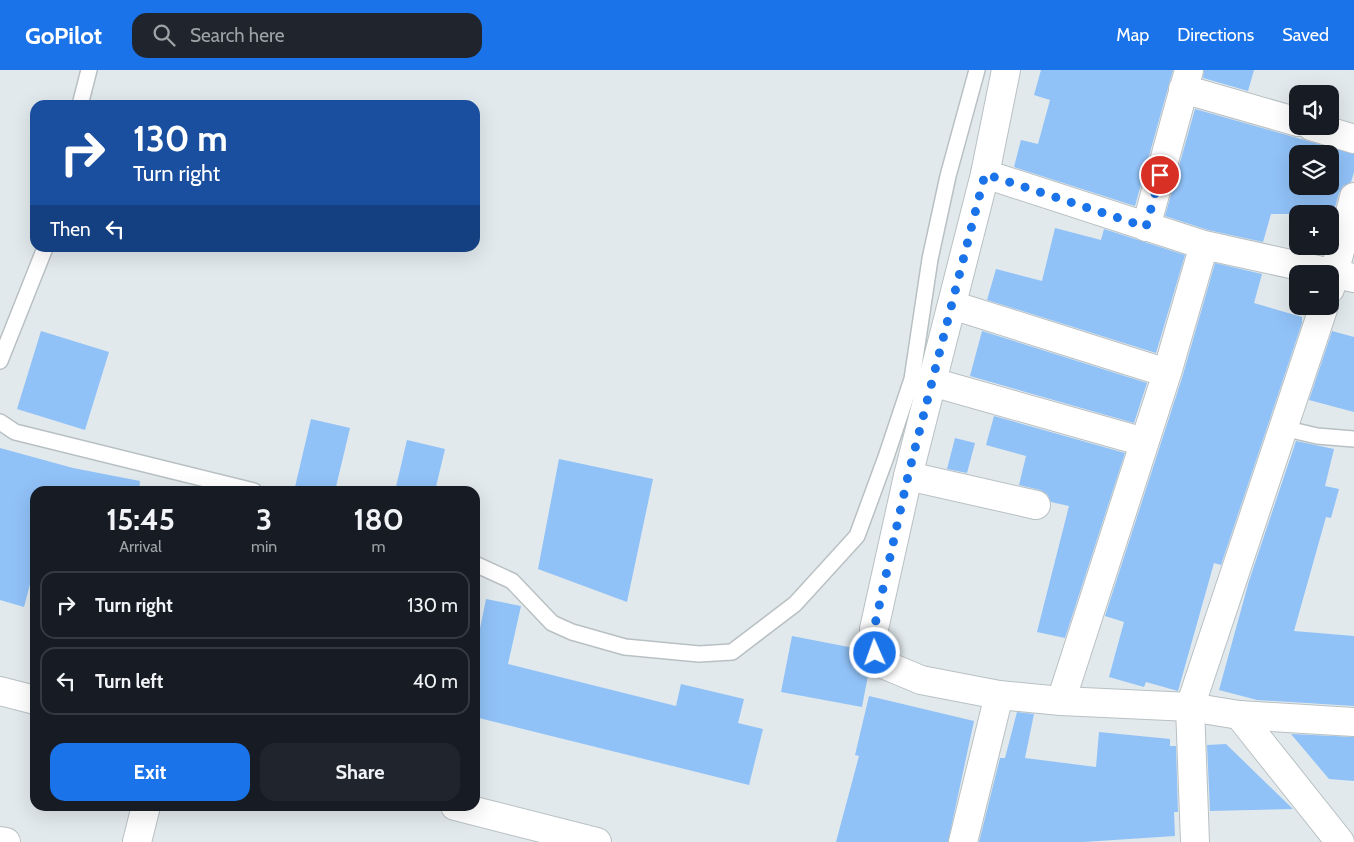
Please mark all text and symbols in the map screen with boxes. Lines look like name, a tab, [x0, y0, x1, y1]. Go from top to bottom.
search box	[132, 13, 482, 58]
text: GoPilot	[25, 21, 102, 50]
icon: search	[150, 21, 178, 49]
text: Search here	[190, 24, 284, 47]
text: Map	[1116, 24, 1149, 46]
text: Directions	[1177, 24, 1254, 46]
text: Saved	[1282, 24, 1329, 46]
map controls	[1289, 85, 1339, 315]
button: sound	[1289, 85, 1339, 135]
text: 130 m	[133, 117, 228, 160]
icon: right	[50, 120, 115, 185]
button: layers	[1289, 145, 1339, 195]
pin	[1139, 154, 1181, 196]
text: Turn right	[133, 160, 220, 187]
icon: arrive	[1146, 161, 1174, 189]
button: +	[1289, 205, 1339, 255]
icon: left	[101, 215, 129, 243]
text: Then	[50, 218, 91, 241]
button: −	[1289, 265, 1339, 315]
text: 15:45	[106, 501, 175, 538]
text: 3	[256, 501, 272, 538]
text: 180	[353, 501, 404, 538]
text: Arrival	[119, 537, 162, 556]
text: min	[251, 537, 277, 556]
text: m	[372, 537, 386, 556]
icon: right	[52, 591, 80, 619]
text: Turn right	[95, 594, 173, 617]
text: 130 m	[407, 594, 458, 617]
position arrow	[848, 626, 900, 678]
icon: left	[52, 667, 80, 695]
text: Turn left	[95, 670, 163, 693]
text: 40 m	[413, 670, 458, 693]
button: Exit	[50, 743, 250, 801]
button: Share	[260, 743, 460, 801]

